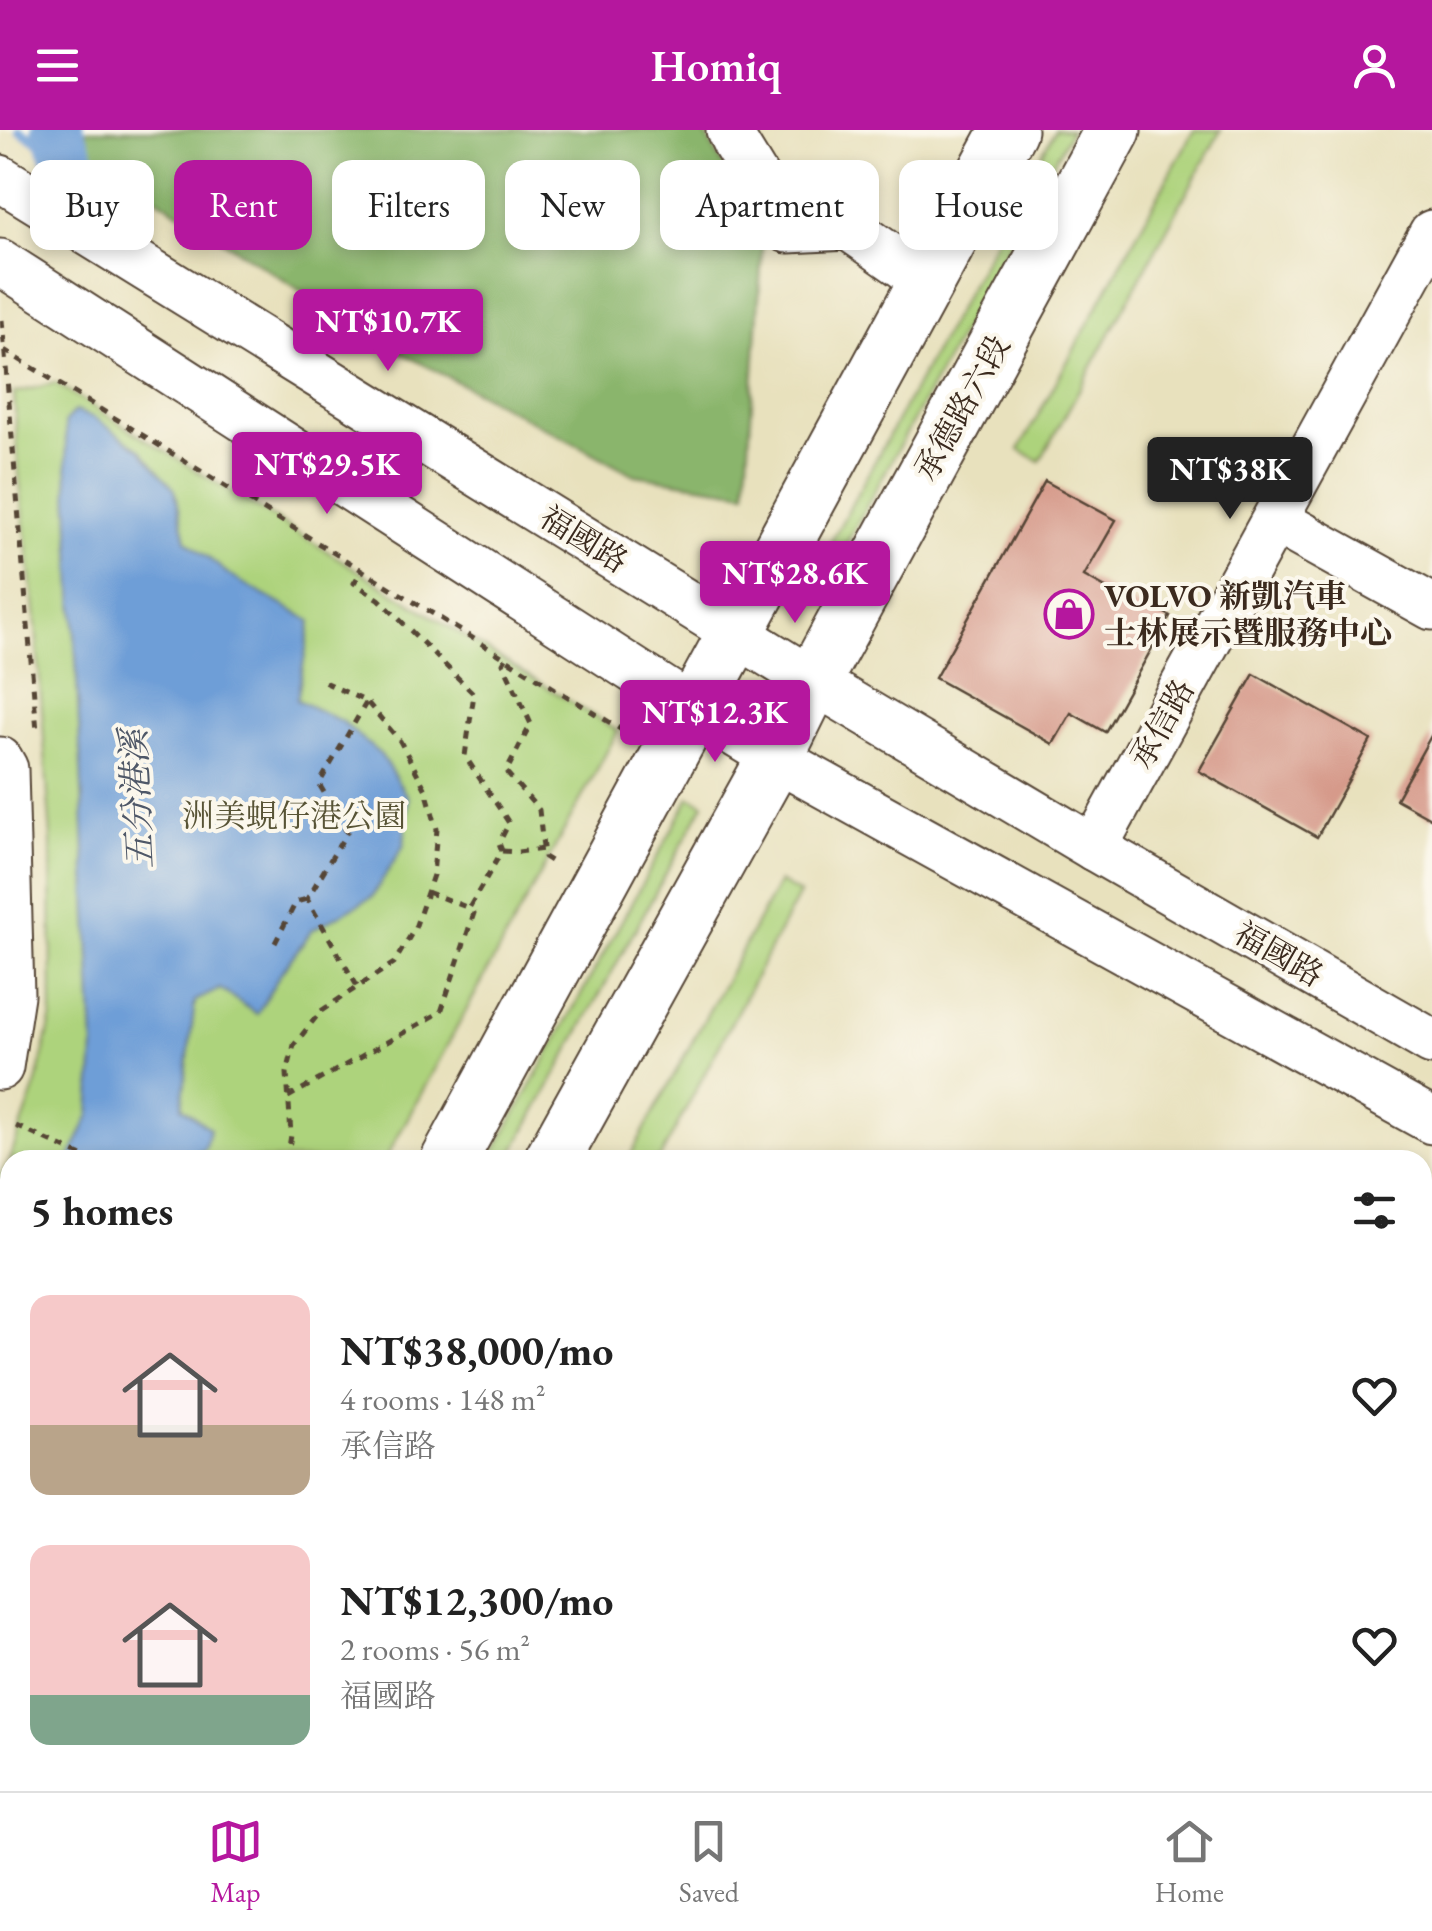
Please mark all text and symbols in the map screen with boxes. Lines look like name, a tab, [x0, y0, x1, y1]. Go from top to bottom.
text: Homiq	[651, 36, 782, 94]
icon: menu	[30, 38, 85, 93]
icon: person	[1347, 38, 1402, 93]
chip: Buy	[30, 160, 154, 250]
chip: Rent	[174, 160, 312, 250]
chip: Filters	[332, 160, 485, 250]
chip: New	[505, 160, 640, 250]
chip: Apartment	[660, 160, 879, 250]
chip: House	[899, 160, 1058, 250]
pin: NT$10.7K	[285, 289, 491, 374]
text: NT$10.7K	[315, 300, 461, 342]
street label: 承德路六段	[905, 328, 1019, 488]
pin: NT$29.5K	[224, 432, 430, 517]
pin: NT$38K	[1149, 437, 1311, 522]
text: NT$29.5K	[254, 443, 400, 485]
text: NT$38K	[1169, 448, 1291, 490]
street label: 福國路	[532, 496, 636, 582]
pin: NT$28.6K	[692, 541, 898, 626]
text: NT$28.6K	[722, 552, 868, 594]
place label: VOLVO 新凱汽車 士林展示暨服務中心	[1104, 575, 1392, 654]
shop icon: VOLVO 新凱汽車 士林展示暨服務中心	[1043, 588, 1095, 640]
street label: 承信路	[1120, 672, 1204, 776]
pin: NT$12.3K	[612, 680, 818, 765]
text: NT$12.3K	[642, 691, 788, 733]
water label: 五分港溪	[110, 724, 162, 870]
park label: 洲美蜆仔港公園	[182, 795, 406, 837]
street label: 福國路	[1227, 912, 1331, 996]
text: 5 homes	[30, 1183, 173, 1238]
icon: filters	[1347, 1183, 1402, 1238]
text: NT$38,000/mo	[340, 1323, 613, 1378]
icon: home	[110, 1335, 230, 1455]
icon: heart	[1347, 1368, 1402, 1423]
text: 4 rooms · 148 m²	[340, 1378, 546, 1420]
text: 承信路	[340, 1425, 436, 1467]
text: NT$12,300/mo	[340, 1573, 613, 1628]
icon: home	[110, 1585, 230, 1705]
icon: heart	[1347, 1618, 1402, 1673]
text: 2 rooms · 56 m²	[340, 1628, 530, 1670]
text: 福國路	[340, 1675, 436, 1717]
tab: Map	[208, 1814, 263, 1910]
tab: Saved	[679, 1814, 739, 1910]
tab: Home	[1155, 1814, 1224, 1910]

